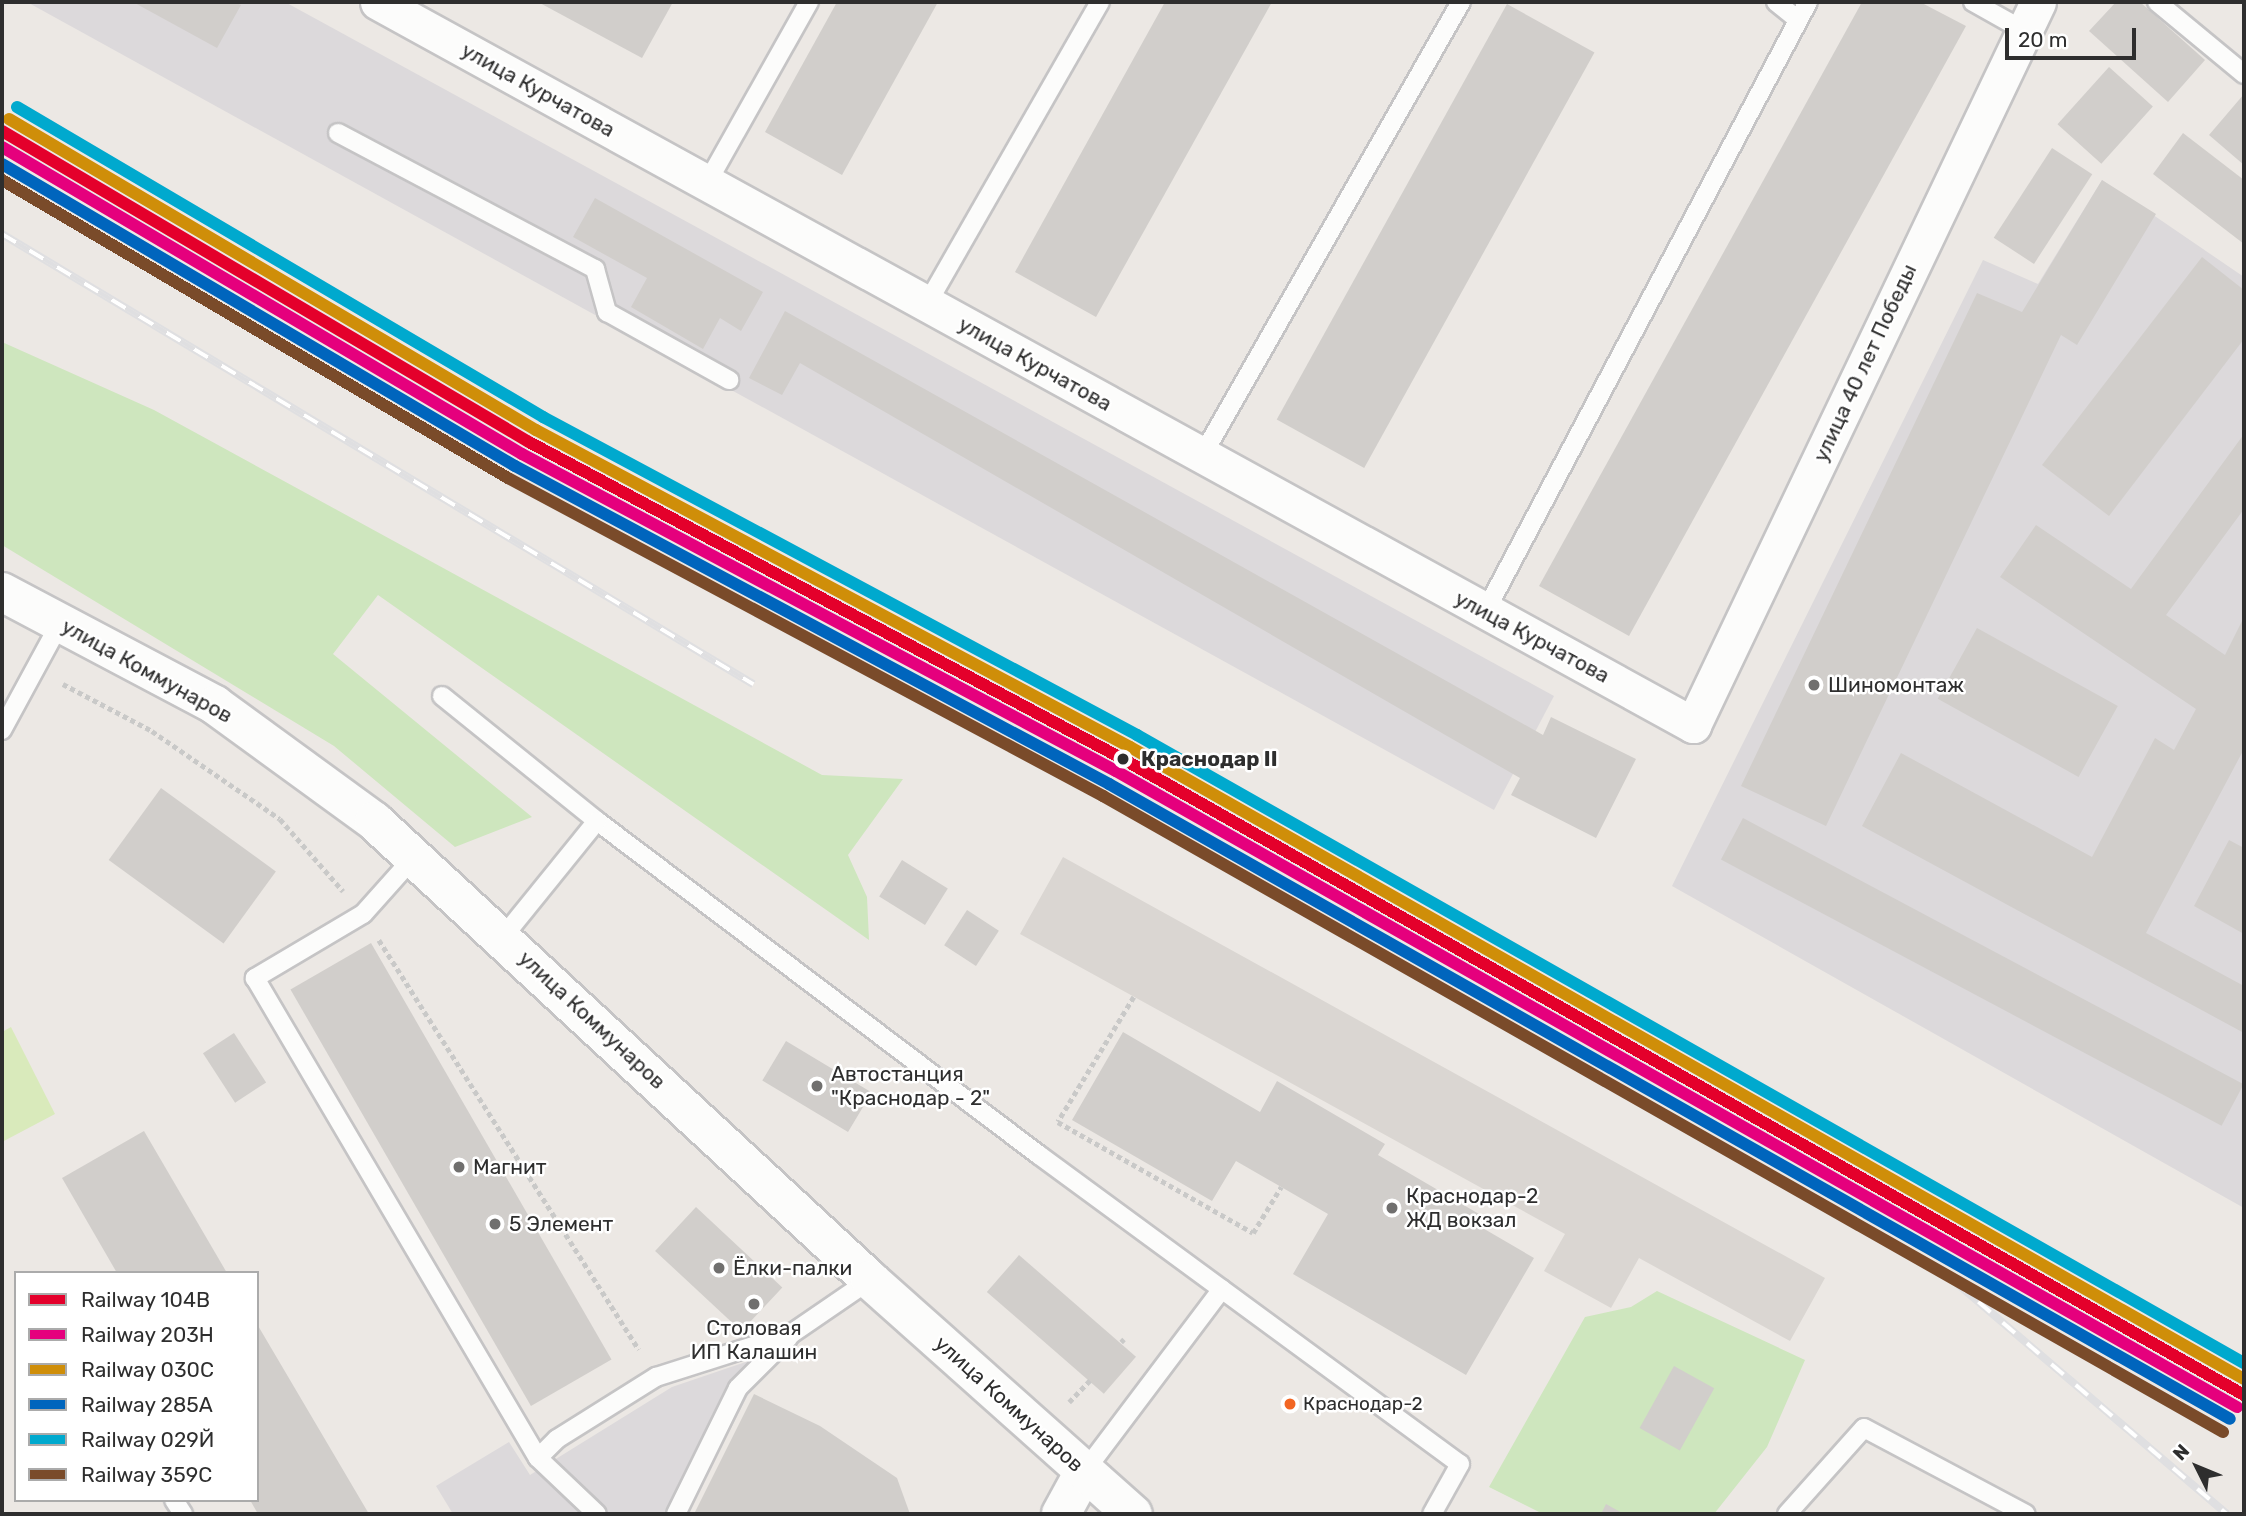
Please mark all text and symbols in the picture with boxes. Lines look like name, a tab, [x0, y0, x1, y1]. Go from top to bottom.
scale bar	[2008, 14, 2139, 58]
text: 20 m	[2018, 27, 2067, 52]
street label: улица Курчатова	[457, 37, 619, 143]
street label: улица 40 лет Победы	[1808, 260, 1922, 466]
street label: улица Курчатова	[954, 311, 1116, 417]
street label: улица Курчатова	[1450, 586, 1614, 688]
street label: улица Коммунаров	[57, 614, 237, 728]
place label: Шиномонтаж	[1828, 672, 1964, 698]
marker: Шиномонтаж	[1806, 677, 1822, 693]
place label: Краснодар II	[1141, 746, 1277, 772]
marker: Краснодар II	[1111, 747, 1135, 771]
street label: улица Коммунаров	[513, 946, 671, 1094]
place label: Автостанция "Краснодар - 2"	[831, 1061, 990, 1111]
marker: Автостанция "Краснодар - 2"	[809, 1078, 825, 1094]
place label: Магнит	[473, 1154, 547, 1180]
marker: Магнит	[451, 1159, 467, 1175]
place label: Краснодар-2 ЖД вокзал	[1406, 1183, 1538, 1233]
marker: Краснодар-2 ЖД вокзал	[1384, 1200, 1400, 1216]
place label: 5 Элемент	[509, 1211, 613, 1237]
marker: 5 Элемент	[487, 1216, 503, 1232]
place label: Ёлки-палки	[733, 1255, 852, 1281]
marker: Ёлки-палки	[711, 1260, 727, 1276]
legend	[14, 1271, 259, 1502]
text: Railway 104В	[81, 1287, 210, 1312]
marker: Столовая ИП Калашин	[746, 1296, 762, 1312]
place label: Столовая ИП Калашин	[691, 1315, 817, 1365]
text: Railway 203Н	[81, 1322, 214, 1347]
street label: улица Коммунаров	[929, 1331, 1089, 1477]
text: Railway 030C	[81, 1357, 214, 1382]
text: Railway 285А	[81, 1392, 213, 1417]
place label: Краснодар-2	[1303, 1393, 1423, 1415]
marker: Краснодар-2	[1283, 1397, 1297, 1411]
text: Railway 029Й	[81, 1427, 214, 1452]
north arrow	[2162, 1432, 2232, 1502]
text: N	[2168, 1440, 2194, 1465]
text: Railway 359С	[81, 1462, 212, 1487]

